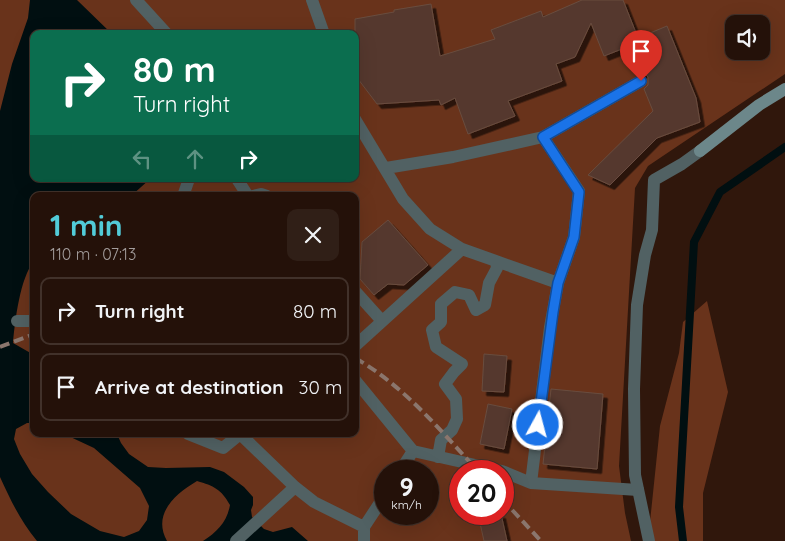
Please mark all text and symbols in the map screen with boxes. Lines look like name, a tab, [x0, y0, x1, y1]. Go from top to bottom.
map controls	[725, 15, 770, 60]
button: sound	[725, 15, 770, 60]
pin	[620, 30, 662, 81]
icon: arrive	[627, 37, 655, 65]
text: 80 m	[133, 47, 216, 91]
icon: right	[50, 50, 115, 115]
text: Turn right	[133, 90, 230, 118]
icon: left	[128, 145, 156, 173]
icon: ahead	[181, 145, 209, 173]
icon: right	[234, 145, 262, 173]
text: 1 min	[50, 206, 123, 244]
button: close	[287, 209, 339, 261]
text: 110 m · 07:13	[50, 244, 136, 264]
icon: right	[52, 297, 80, 325]
text: Turn right	[95, 299, 184, 323]
text: 80 m	[293, 299, 337, 323]
icon: arrive	[52, 373, 80, 401]
text: Arrive at destination	[95, 375, 284, 399]
text: 30 m	[299, 375, 342, 399]
position arrow	[511, 398, 563, 450]
speed limit sign: 20	[449, 460, 514, 525]
text: 9	[399, 471, 414, 502]
text: km/h	[391, 497, 422, 512]

